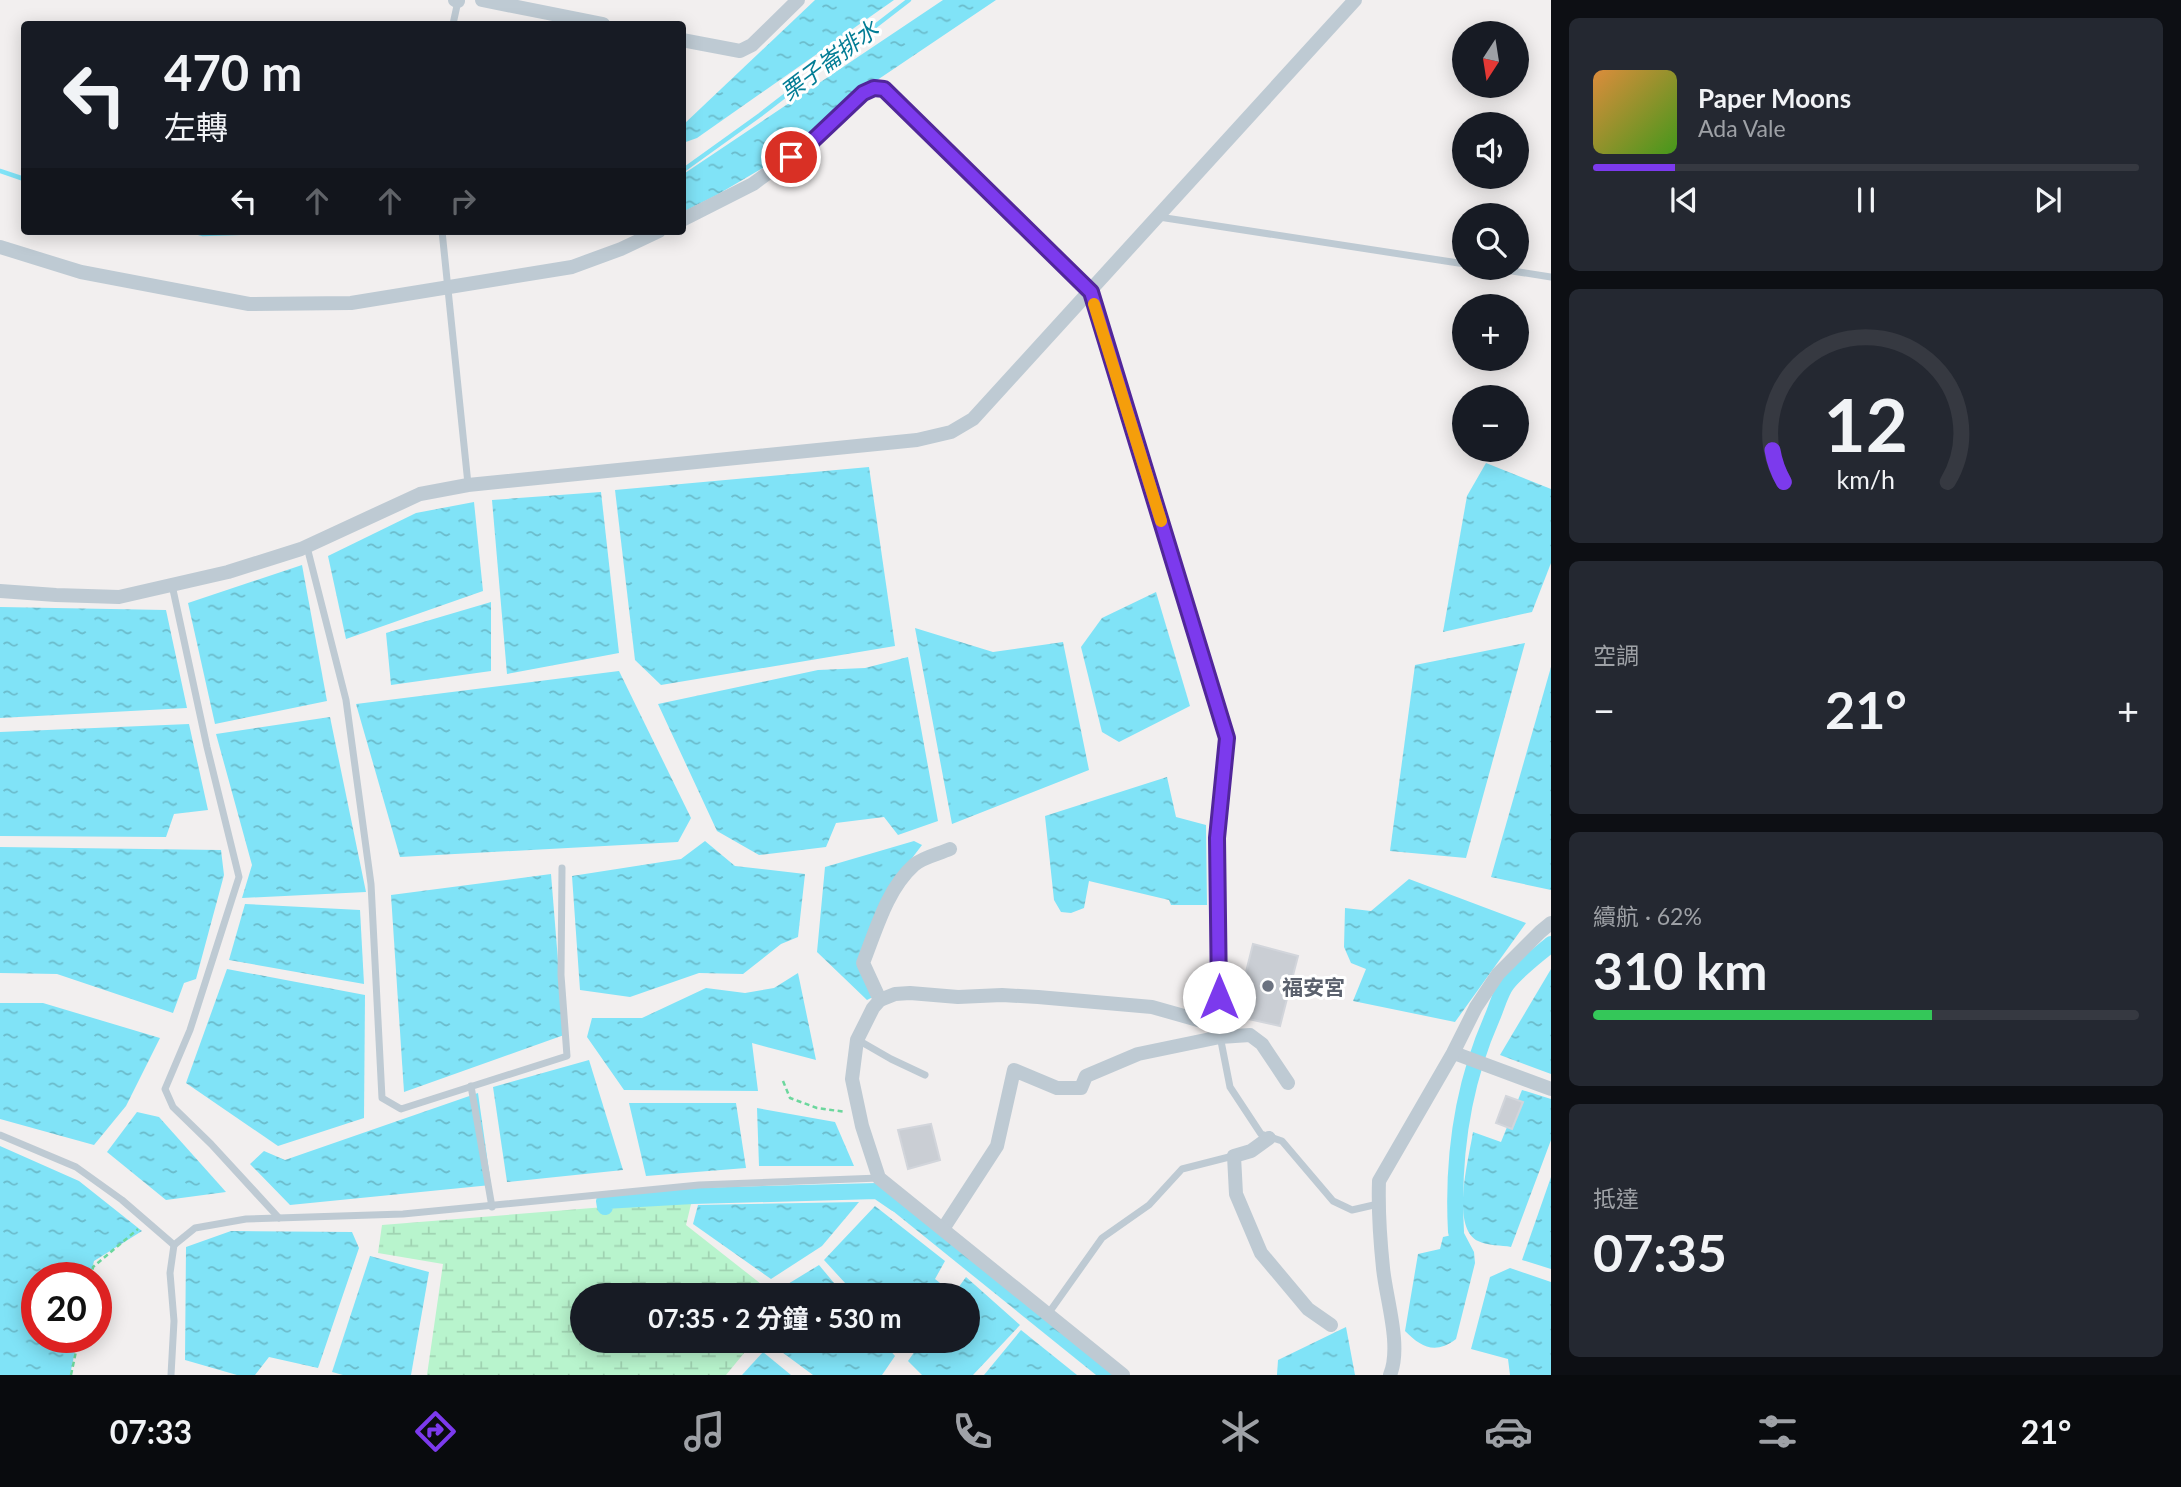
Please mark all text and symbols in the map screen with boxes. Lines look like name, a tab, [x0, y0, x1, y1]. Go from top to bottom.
water label: 栗子崙排水	[775, 14, 884, 106]
north arrow	[1452, 21, 1530, 98]
map controls	[1452, 21, 1529, 462]
text: 470 m	[164, 43, 302, 101]
icon: left	[49, 49, 140, 140]
text: Paper Moons	[1698, 82, 1851, 114]
text: 左轉	[164, 107, 228, 146]
button: sound	[1452, 112, 1529, 189]
text: Ada Vale	[1698, 114, 1786, 142]
pin	[761, 127, 821, 187]
icon: arrive	[772, 138, 810, 176]
icon: previous	[1665, 181, 1703, 219]
icon: pause	[1847, 181, 1885, 219]
icon: next	[2029, 181, 2067, 219]
icon: left	[225, 182, 263, 220]
icon: ahead	[298, 182, 336, 220]
icon: ahead	[371, 182, 409, 220]
icon: right	[444, 182, 482, 220]
button: search	[1452, 203, 1529, 280]
button: +	[1452, 294, 1529, 371]
text: 12	[1824, 381, 1908, 469]
button: −	[1452, 385, 1529, 462]
text: km/h	[1837, 464, 1895, 494]
text: 空調	[1593, 641, 1639, 669]
text: 21°	[1825, 678, 1907, 740]
text: −	[1593, 687, 1615, 733]
text: +	[2117, 687, 2139, 733]
text: 續航 · 62%	[1593, 902, 1702, 930]
text: 310 km	[1593, 939, 1767, 1001]
position arrow	[1182, 960, 1256, 1034]
place label: 福安宮	[1282, 974, 1345, 999]
marker: 福安宮	[1260, 978, 1276, 994]
text: 抵達	[1593, 1184, 1639, 1212]
text: 07:35	[1593, 1221, 1727, 1283]
speed limit sign: 20	[21, 1262, 112, 1353]
text: 07:35 · 2 分鐘 · 530 m	[648, 1302, 902, 1334]
icon: directions	[411, 1407, 460, 1456]
icon: music	[680, 1407, 729, 1456]
icon: phone	[948, 1407, 997, 1456]
icon: climate	[1216, 1407, 1265, 1456]
icon: car	[1484, 1407, 1533, 1456]
icon: filters	[1753, 1407, 1802, 1456]
text: 07:33	[110, 1412, 192, 1451]
text: 21°	[2021, 1412, 2071, 1451]

